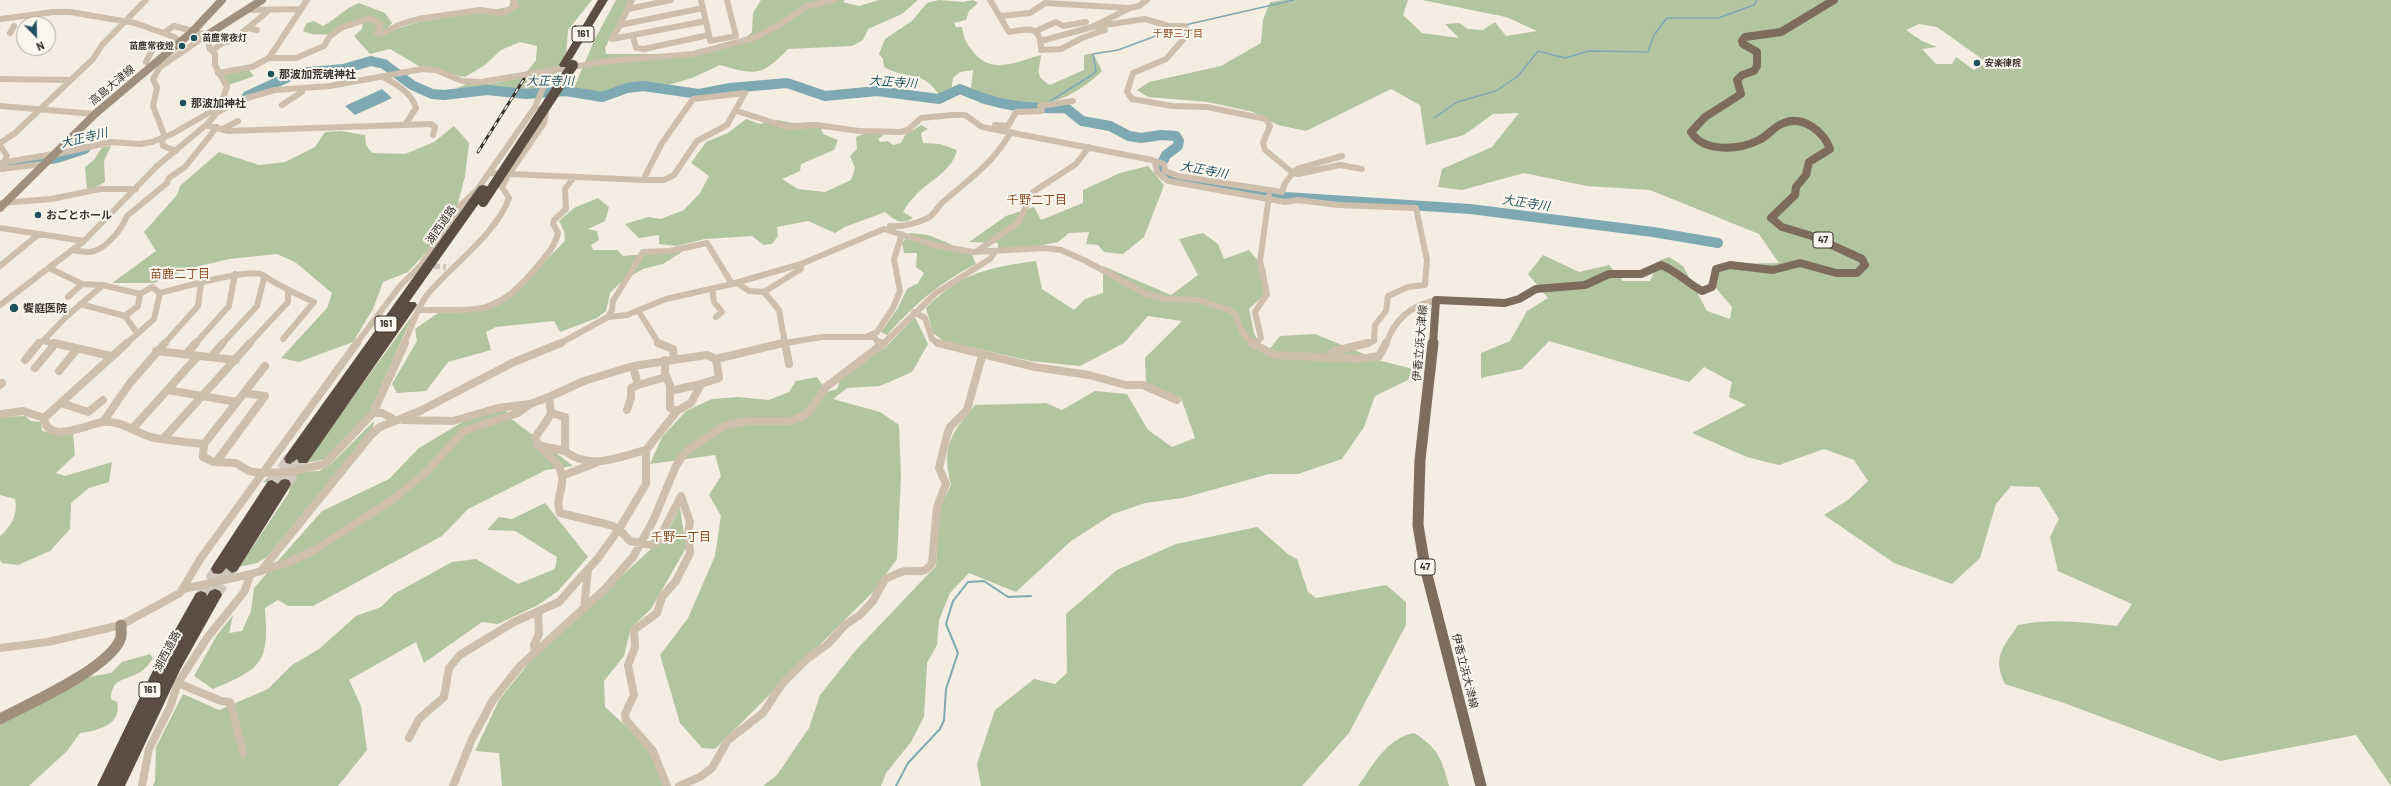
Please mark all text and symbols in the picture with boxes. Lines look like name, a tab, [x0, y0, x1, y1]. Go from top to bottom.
north arrow	[16, 16, 56, 56]
road number: 161	[572, 26, 594, 42]
district label: 千野三丁目	[1153, 28, 1203, 40]
marker: 苗鹿常夜灯	[189, 33, 199, 43]
place label: 苗鹿常夜灯	[202, 33, 247, 43]
text: N	[35, 39, 46, 54]
place label: 苗鹿常夜燈	[129, 41, 174, 51]
marker: 苗鹿常夜燈	[177, 41, 187, 51]
marker: 安楽律院	[1972, 58, 1982, 68]
place label: 安楽律院	[1985, 58, 2021, 68]
street label: 高島大津線	[87, 62, 137, 108]
place label: 那波加荒魂神社	[279, 67, 356, 81]
marker: 那波加荒魂神社	[266, 69, 276, 79]
water label: 大正寺川	[869, 73, 917, 91]
water label: 大正寺川	[526, 74, 574, 88]
place label: 那波加神社	[191, 96, 246, 110]
marker: 那波加神社	[178, 98, 188, 108]
water label: 大正寺川	[59, 125, 109, 151]
water label: 大正寺川	[1179, 159, 1229, 181]
district label: 千野二丁目	[1007, 193, 1067, 207]
water label: 大正寺川	[1501, 193, 1551, 213]
street label: 湖西道路	[423, 203, 459, 247]
place label: おごとホール	[46, 208, 112, 222]
marker: おごとホール	[33, 210, 43, 220]
road number: 47	[1813, 232, 1833, 248]
district label: 苗鹿二丁目	[150, 267, 210, 281]
place label: 饗庭医院	[23, 301, 67, 315]
marker: 饗庭医院	[8, 302, 20, 314]
street label: 伊香立浜大津線	[1410, 304, 1430, 382]
road number: 161	[375, 316, 397, 332]
district label: 千野一丁目	[651, 530, 711, 544]
road number: 47	[1415, 559, 1435, 575]
street label: 湖西道路	[151, 628, 183, 674]
street label: 伊香立浜大津線	[1449, 632, 1481, 710]
road number: 161	[139, 682, 161, 698]

